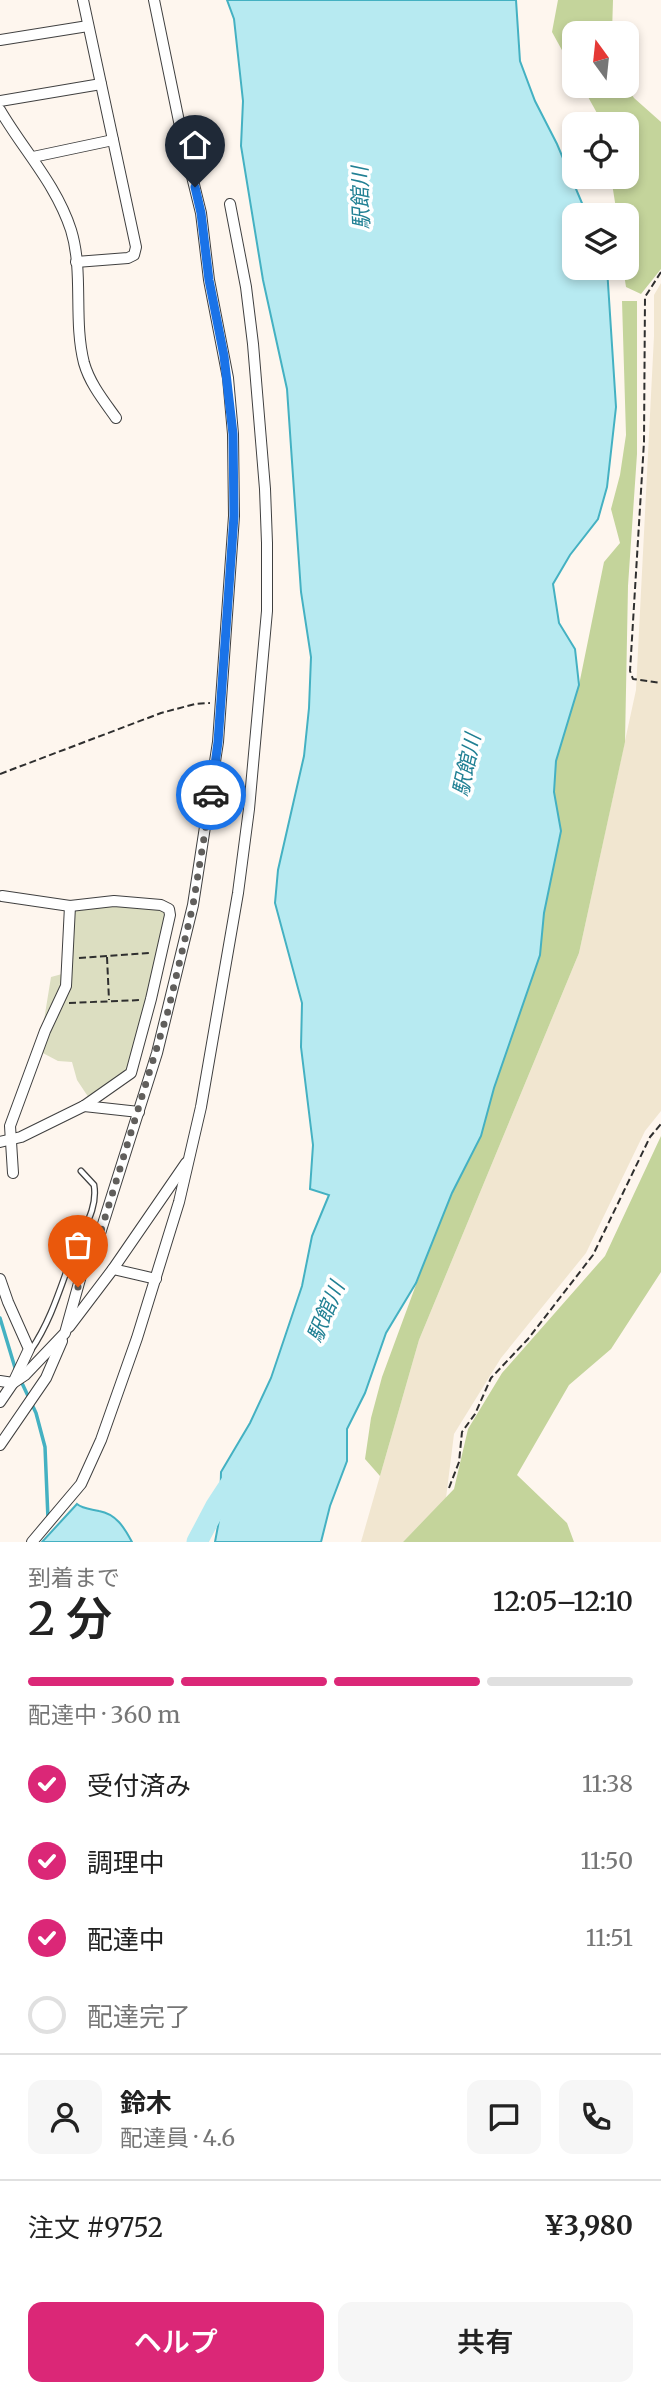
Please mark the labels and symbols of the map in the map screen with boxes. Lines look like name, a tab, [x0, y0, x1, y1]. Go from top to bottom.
north arrow	[562, 21, 639, 98]
pin	[165, 115, 225, 187]
water label: 駅館川	[346, 164, 375, 230]
water label: 駅館川	[447, 729, 487, 799]
courier	[176, 760, 246, 830]
pin	[48, 1215, 108, 1287]
water label: 駅館川	[301, 1276, 351, 1346]

